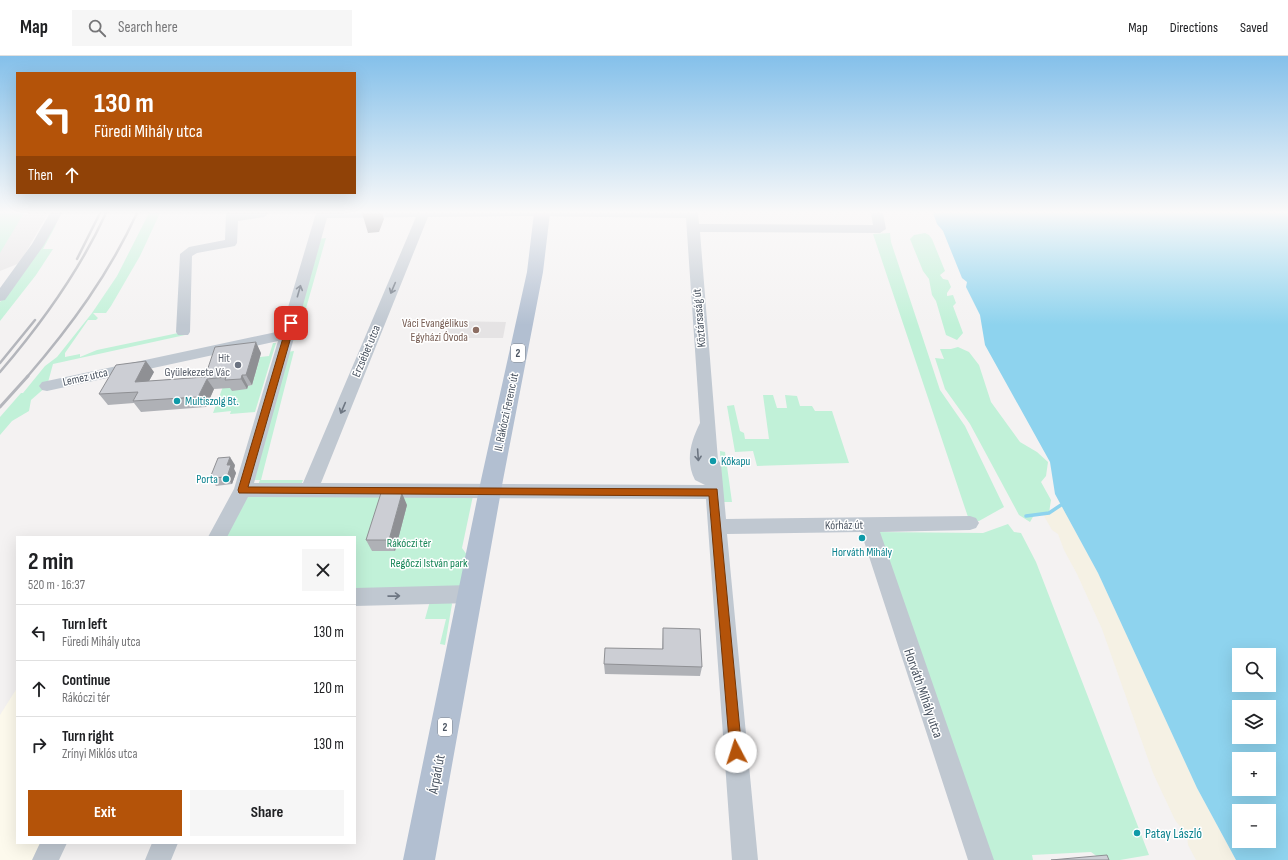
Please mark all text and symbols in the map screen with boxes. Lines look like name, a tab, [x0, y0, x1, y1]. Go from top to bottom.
search box	[72, 10, 352, 46]
text: Map	[20, 16, 48, 39]
icon: search	[86, 17, 108, 39]
text: Search here	[118, 18, 178, 37]
text: Map	[1128, 19, 1148, 36]
text: Directions	[1170, 19, 1218, 36]
text: Saved	[1240, 19, 1268, 36]
text: 130 m	[94, 87, 154, 120]
icon: left	[28, 88, 80, 140]
text: Füredi Mihály utca	[94, 121, 203, 142]
icon: ahead	[61, 164, 83, 186]
text: Then	[28, 166, 53, 185]
one-way arrow	[389, 281, 396, 293]
one-way arrow	[296, 285, 304, 298]
street label: Köztársaság út	[689, 288, 710, 348]
pin	[274, 306, 308, 340]
icon: arrive	[280, 312, 302, 334]
place label: Váci Evangélikus Egyházi Óvoda	[402, 316, 468, 345]
street label: Erzsébet utca	[349, 323, 384, 379]
marker: Váci Evangélikus Egyházi Óvoda	[471, 325, 481, 335]
road number: 2	[511, 344, 525, 362]
place label: Hit Gyülekezete Vác	[165, 351, 230, 380]
marker: Hit Gyülekezete Vác	[233, 360, 243, 370]
street label: Lemez utca	[61, 365, 109, 390]
street label: II. Rákóczi Ferenc út	[491, 371, 522, 452]
place label: Multiszolg Bt.	[185, 394, 239, 409]
marker: Multiszolg Bt.	[172, 396, 182, 406]
one-way arrow	[339, 401, 346, 413]
one-way arrow	[694, 448, 701, 461]
place label: Kőkapu	[721, 454, 750, 469]
marker: Kőkapu	[708, 456, 718, 466]
place label: Porta	[196, 472, 218, 487]
marker: Porta	[221, 474, 231, 484]
street label: Kórház út	[825, 518, 864, 533]
marker: Horváth Mihály	[857, 533, 867, 543]
park label: Rákóczi tér	[387, 536, 432, 551]
place label: Horváth Mihály	[832, 545, 893, 560]
text: 2 min	[28, 547, 74, 576]
button: close	[302, 549, 344, 591]
park label: Regőczi István park	[390, 556, 468, 571]
text: 520 m · 16:37	[28, 577, 85, 593]
one-way arrow	[387, 592, 400, 600]
text: Turn left	[62, 615, 107, 634]
icon: left	[28, 622, 50, 644]
text: 130 m	[314, 623, 344, 642]
text: Füredi Mihály utca	[62, 634, 141, 650]
street label: Horváth Mihály utca	[900, 646, 947, 740]
map controls	[1232, 648, 1276, 848]
button: search	[1232, 648, 1276, 692]
text: Continue	[62, 671, 111, 690]
icon: ahead	[28, 678, 50, 700]
text: 120 m	[314, 679, 344, 698]
text: Rákóczi tér	[62, 690, 110, 706]
button: layers	[1232, 700, 1276, 744]
road number: 2	[438, 718, 452, 736]
text: Turn right	[62, 727, 114, 746]
position arrow	[715, 731, 757, 773]
icon: right	[28, 734, 50, 756]
text: 130 m	[314, 735, 344, 754]
text: Zrínyi Miklós utca	[62, 746, 137, 762]
button: +	[1232, 752, 1276, 796]
street label: Árpád út	[424, 753, 449, 796]
button: Exit	[28, 790, 182, 836]
button: Share	[190, 790, 344, 836]
button: −	[1232, 804, 1276, 848]
place label: Patay László	[1145, 825, 1202, 842]
marker: Patay László	[1132, 828, 1142, 838]

